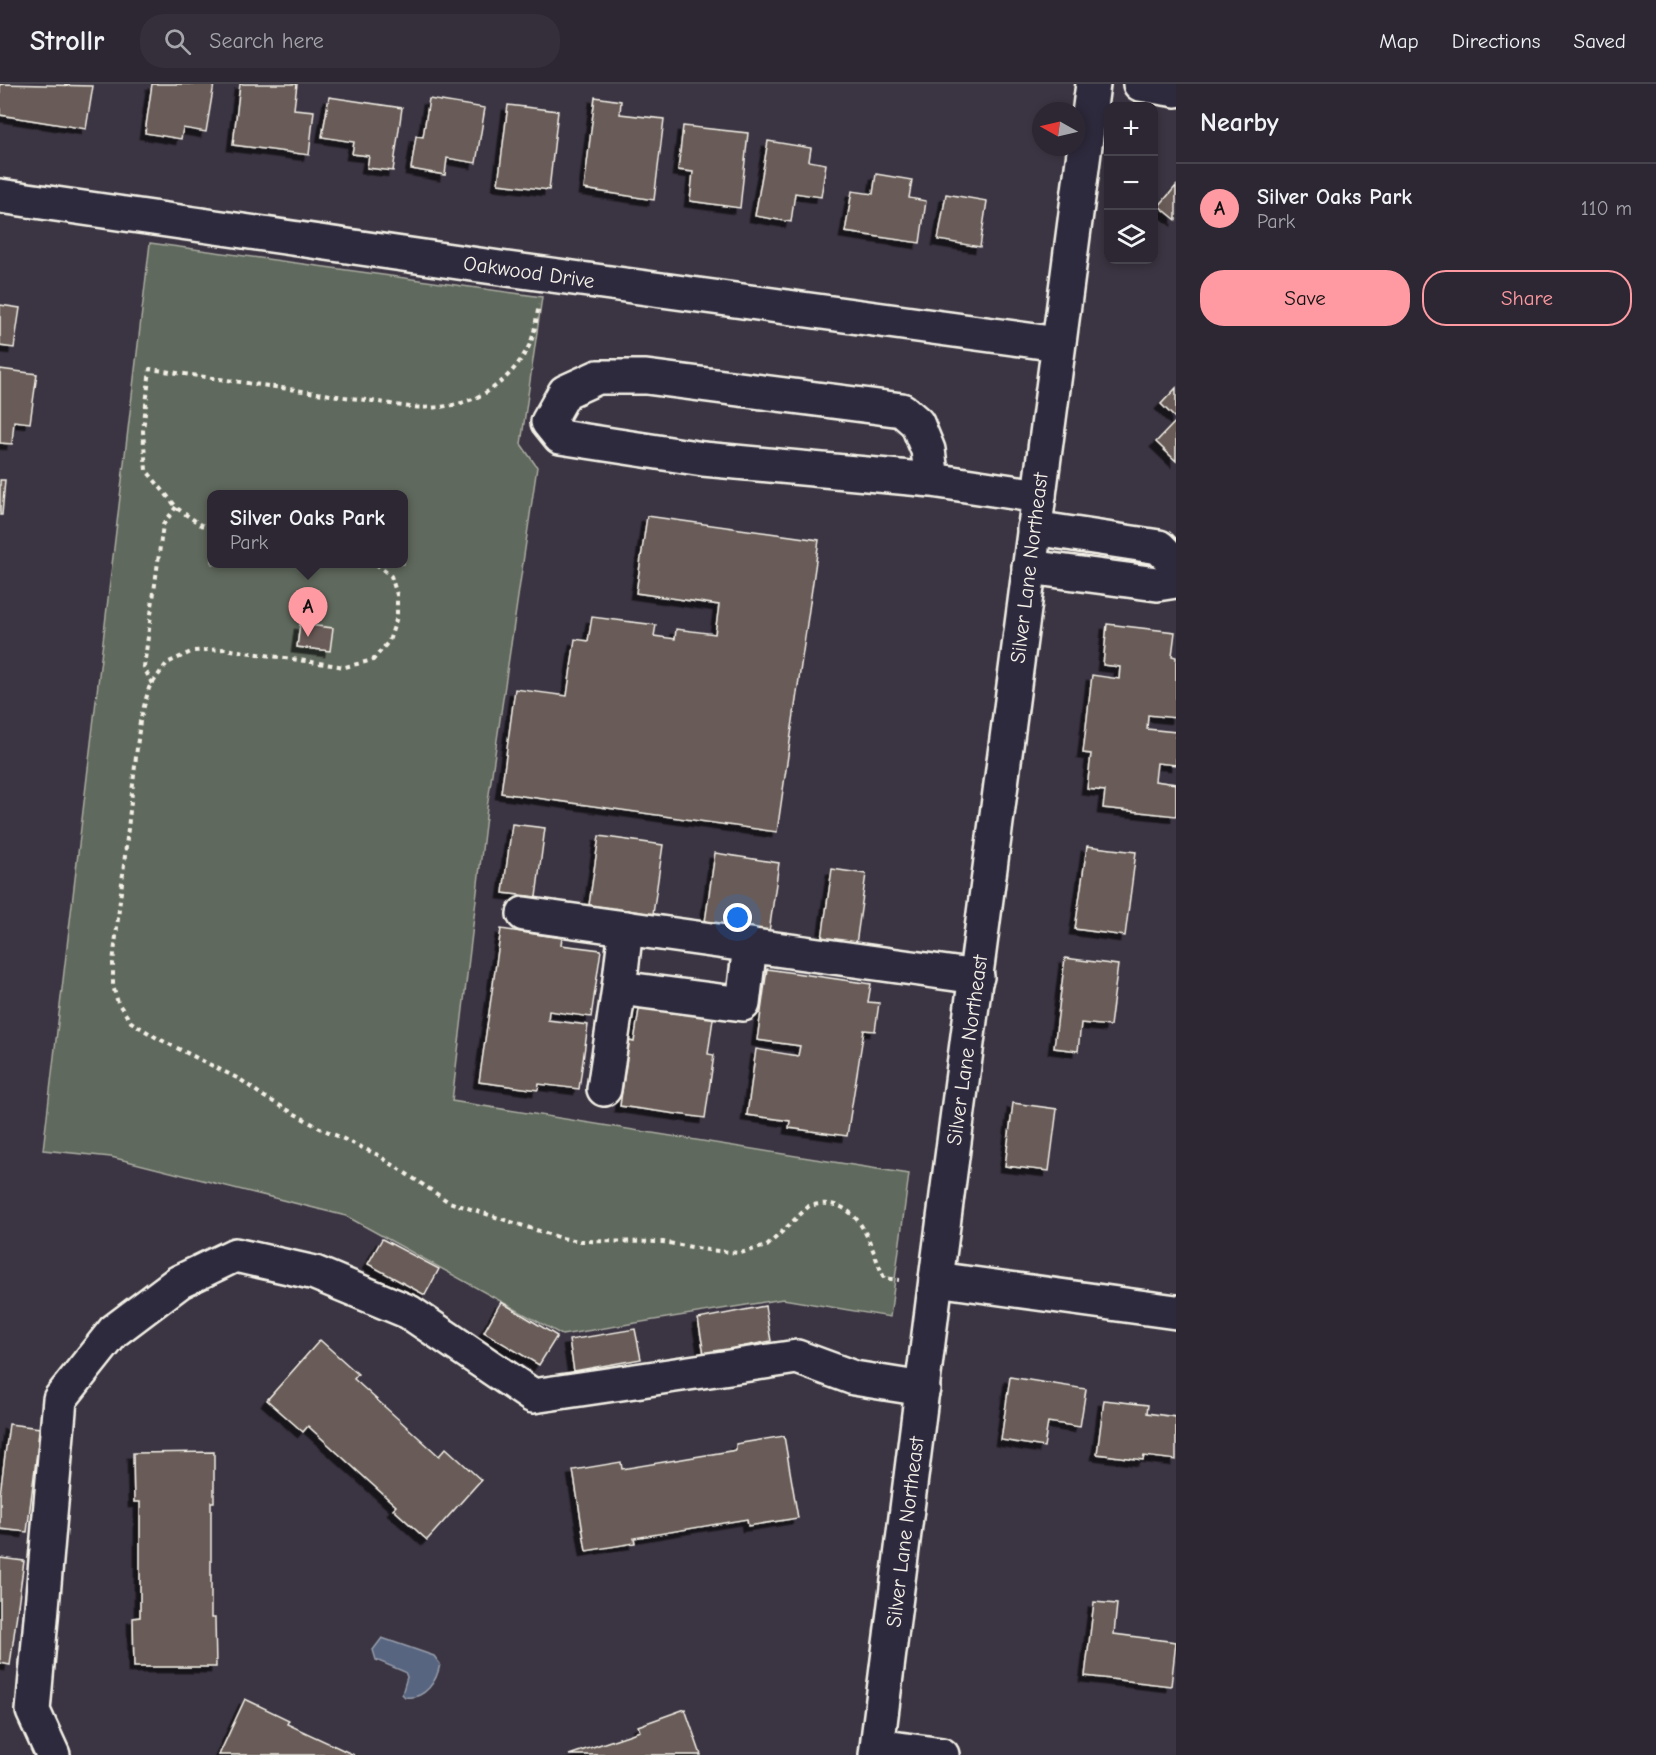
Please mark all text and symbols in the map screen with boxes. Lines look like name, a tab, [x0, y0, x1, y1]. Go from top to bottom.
search box	[140, 14, 560, 68]
text: Strollr	[30, 25, 104, 57]
icon: search	[161, 25, 194, 58]
text: Search here	[209, 28, 324, 54]
text: Map	[1379, 29, 1419, 53]
text: Directions	[1452, 29, 1541, 53]
text: Saved	[1574, 29, 1626, 53]
north arrow	[1032, 102, 1086, 156]
map controls	[1104, 102, 1158, 264]
button: +	[1104, 102, 1158, 156]
text: Nearby	[1200, 108, 1279, 138]
button: −	[1104, 156, 1158, 210]
text: Silver Oaks Park	[1257, 184, 1412, 210]
text: A	[1214, 197, 1225, 220]
text: 110 m	[1581, 197, 1632, 220]
button: layers	[1104, 210, 1158, 264]
text: Park	[1257, 210, 1295, 233]
street label: Oakwood Drive	[462, 251, 596, 293]
button: Save	[1200, 270, 1410, 326]
button: Share	[1422, 270, 1632, 326]
street label: Silver Lane Northeast	[1005, 470, 1053, 665]
popup	[207, 490, 408, 568]
text: Silver Oaks Park	[230, 505, 385, 531]
text: Park	[230, 531, 268, 554]
pin: A	[288, 588, 328, 637]
your location	[723, 903, 752, 932]
street label: Silver Lane Northeast	[942, 952, 992, 1147]
street label: Silver Lane Northeast	[881, 1434, 929, 1629]

